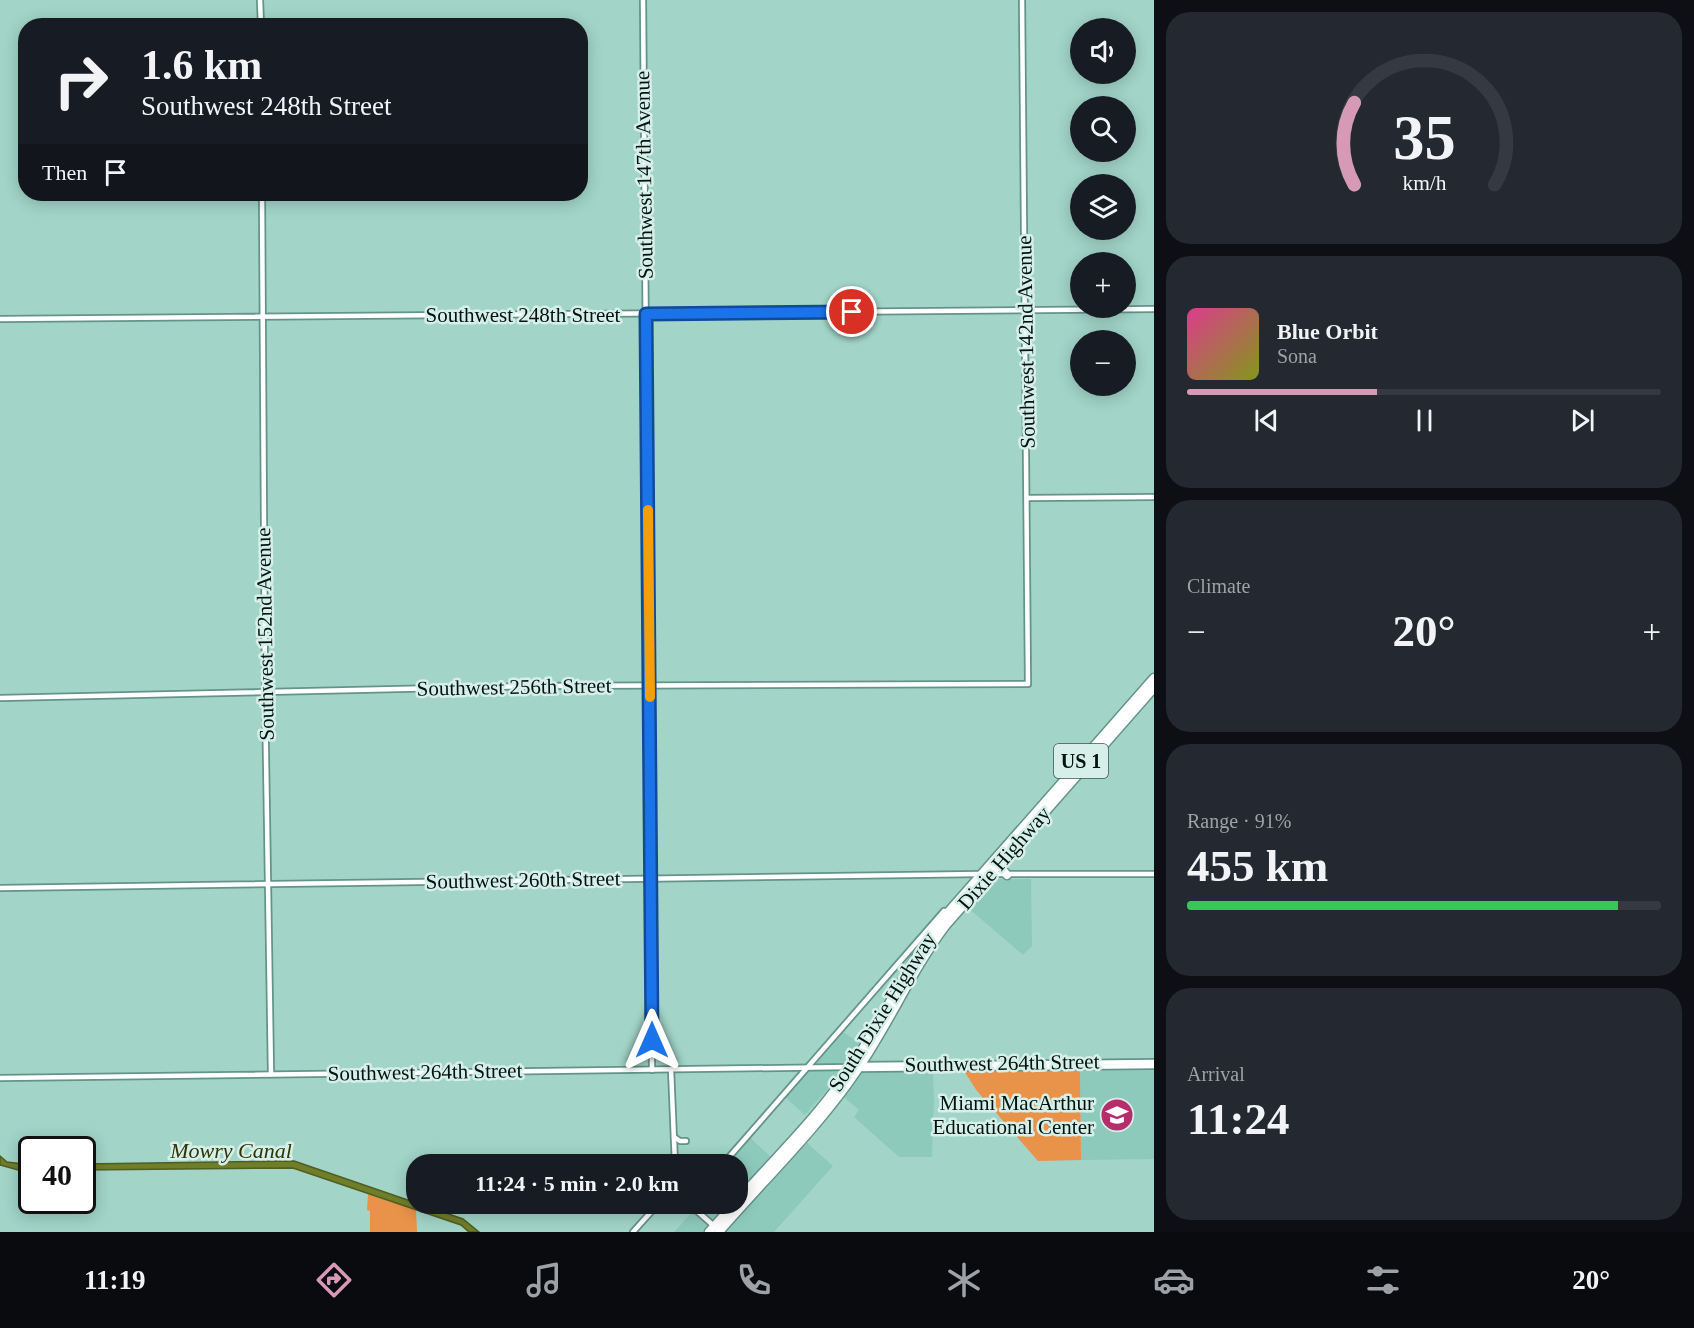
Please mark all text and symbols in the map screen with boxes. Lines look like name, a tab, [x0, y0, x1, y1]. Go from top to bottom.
map controls	[1070, 18, 1136, 396]
button: sound	[1070, 18, 1136, 84]
icon: right	[42, 42, 120, 120]
text: 1.6 km	[141, 42, 262, 88]
street label: Southwest 147th Avenue	[630, 71, 658, 279]
text: Southwest 248th Street	[141, 91, 392, 121]
button: search	[1070, 96, 1136, 162]
text: 35	[1393, 103, 1455, 172]
icon: arrive	[99, 156, 132, 189]
text: Then	[42, 160, 87, 185]
text: km/h	[1402, 171, 1446, 195]
button: layers	[1070, 174, 1136, 240]
street label: Southwest 142nd Avenue	[1012, 235, 1040, 449]
button: +	[1070, 252, 1136, 318]
pin	[826, 286, 877, 337]
icon: arrive	[835, 295, 868, 328]
street label: Southwest 248th Street	[426, 303, 621, 327]
text: Blue Orbit	[1277, 319, 1378, 344]
button: −	[1070, 330, 1136, 396]
text: Sona	[1277, 345, 1317, 367]
icon: previous	[1250, 404, 1283, 437]
icon: pause	[1408, 404, 1441, 437]
icon: next	[1566, 404, 1599, 437]
street label: Southwest 152nd Avenue	[251, 527, 279, 741]
text: Climate	[1187, 575, 1250, 597]
text: 20°	[1393, 606, 1456, 656]
text: −	[1187, 614, 1206, 650]
text: +	[1642, 614, 1661, 650]
street label: Southwest 256th Street	[416, 673, 612, 701]
road number: US 1	[1054, 744, 1108, 778]
street label: Dixie Highway	[953, 801, 1056, 915]
text: Range · 91%	[1187, 810, 1291, 832]
text: 455 km	[1187, 841, 1328, 891]
street label: Southwest 260th Street	[425, 866, 621, 894]
street label: South Dixie Highway	[823, 928, 941, 1096]
position arrow	[620, 1008, 684, 1072]
street label: Southwest 264th Street	[904, 1049, 1100, 1077]
street label: Southwest 264th Street	[327, 1058, 523, 1086]
text: Arrival	[1187, 1063, 1245, 1085]
place label: Miami MacArthur Educational Center	[932, 1091, 1094, 1139]
text: 11:24	[1187, 1094, 1290, 1144]
school or university icon: Miami MacArthur Educational Center	[1099, 1097, 1135, 1133]
speed limit sign: 40	[18, 1136, 96, 1214]
water label: Mowry Canal	[169, 1138, 292, 1163]
text: 11:24 · 5 min · 2.0 km	[475, 1171, 679, 1196]
icon: directions	[313, 1259, 355, 1301]
icon: music	[523, 1259, 565, 1301]
icon: phone	[733, 1259, 775, 1301]
icon: climate	[943, 1259, 985, 1301]
icon: car	[1153, 1259, 1195, 1301]
icon: filters	[1362, 1259, 1404, 1301]
text: 11:19	[84, 1265, 145, 1295]
text: 20°	[1572, 1265, 1610, 1295]

